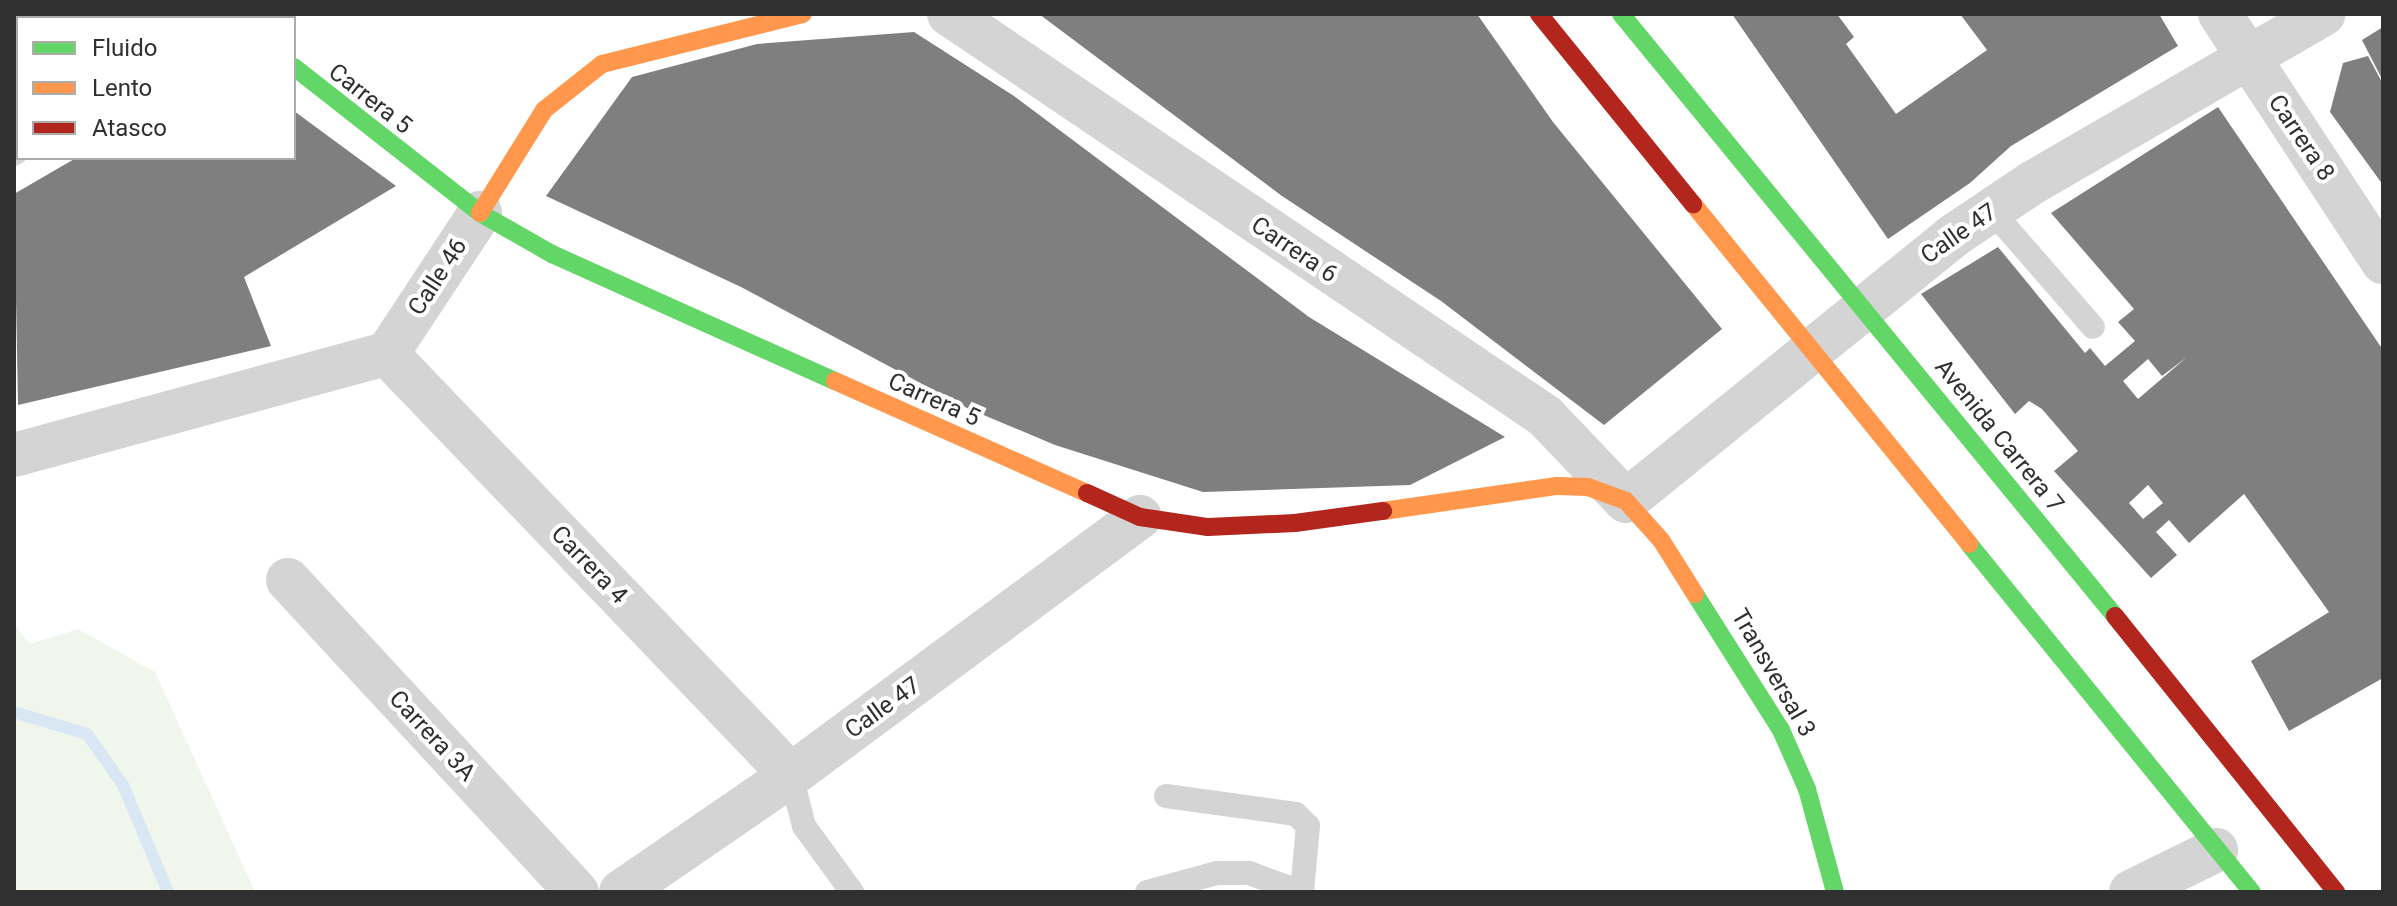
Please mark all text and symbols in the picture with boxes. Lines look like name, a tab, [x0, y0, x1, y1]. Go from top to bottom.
legend	[16, 16, 296, 160]
text: Fluido	[92, 34, 157, 62]
street label: Carrera 5	[323, 58, 417, 140]
text: Lento	[92, 74, 152, 102]
street label: Carrera 8	[2262, 89, 2340, 187]
text: Atasco	[92, 114, 167, 142]
street label: Calle 47	[1916, 198, 2002, 270]
street label: Carrera 6	[1245, 211, 1343, 289]
street label: Calle 46	[403, 233, 473, 321]
street label: Avenida Carrera 7	[1928, 354, 2070, 518]
street label: Carrera 5	[884, 367, 984, 433]
street label: Carrera 4	[545, 520, 633, 610]
street label: Transversal 3	[1725, 604, 1821, 742]
street label: Calle 47	[840, 671, 926, 745]
street label: Carrera 3A	[383, 685, 481, 787]

